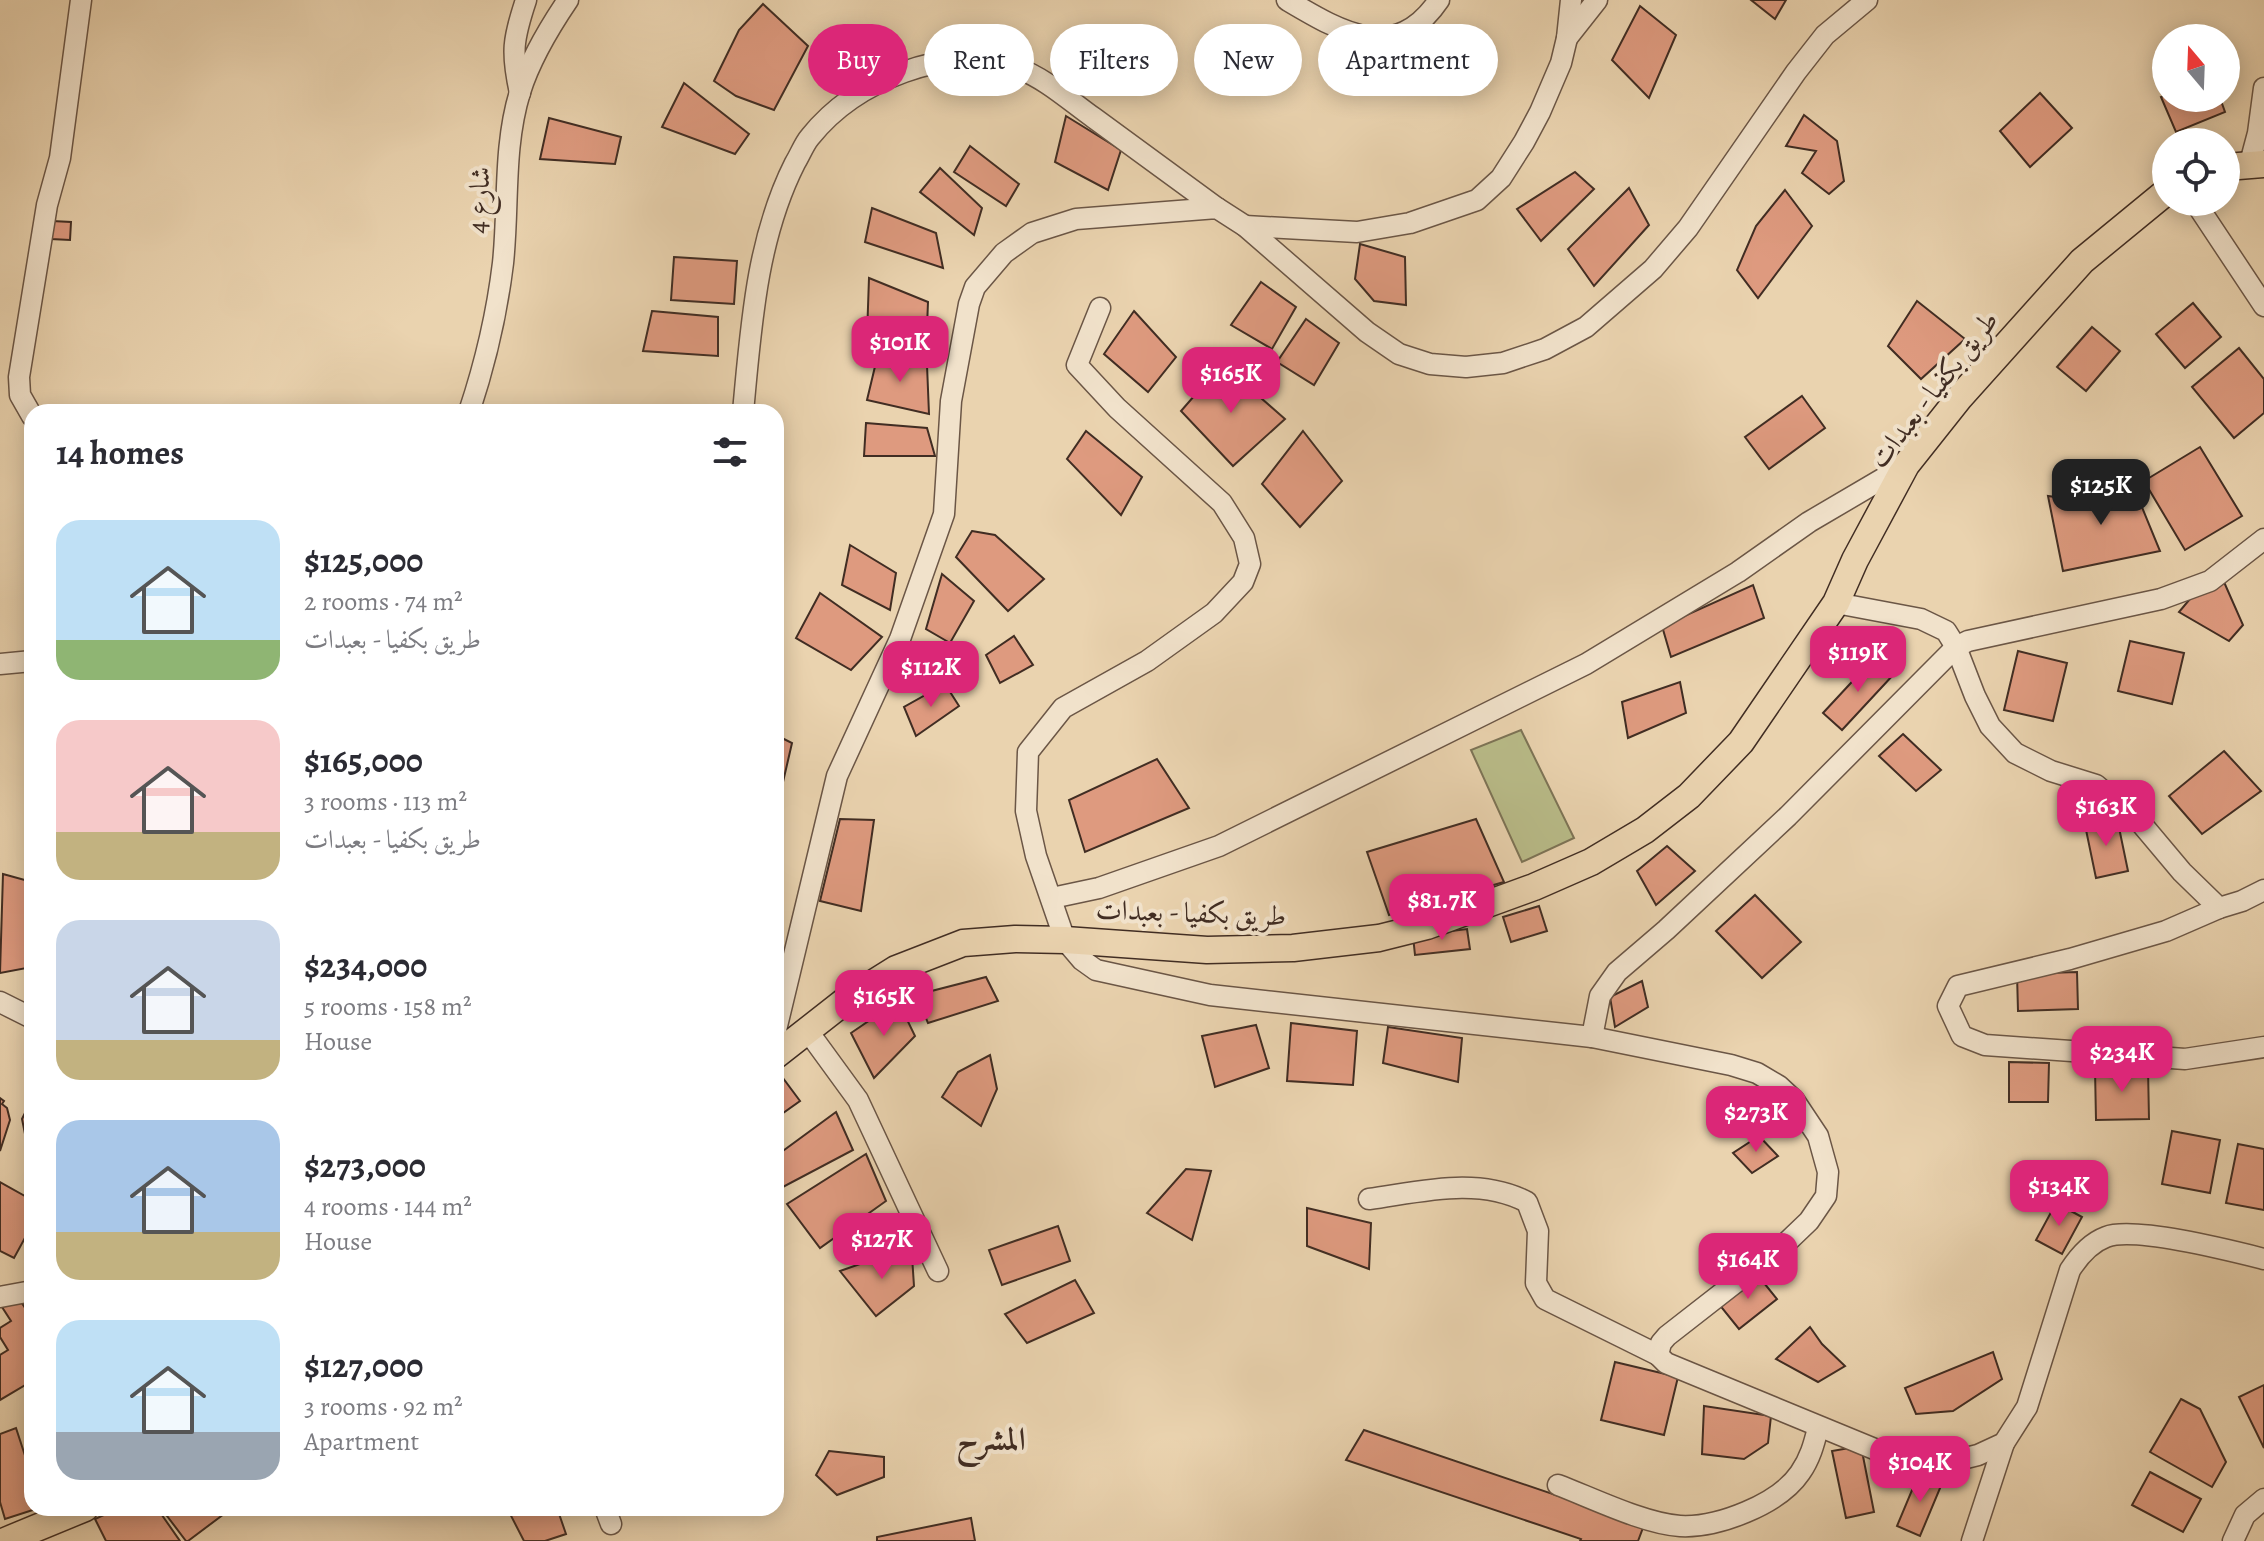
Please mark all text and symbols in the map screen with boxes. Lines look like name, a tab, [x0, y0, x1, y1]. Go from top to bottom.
chip: Buy	[808, 24, 908, 96]
chip: Rent	[924, 24, 1034, 96]
chip: Filters	[1050, 24, 1178, 96]
chip: New	[1194, 24, 1302, 96]
chip: Apartment	[1318, 24, 1498, 96]
north arrow	[2152, 24, 2240, 112]
map controls	[2152, 24, 2240, 216]
button: locate	[2152, 128, 2240, 216]
street label: شارع 4	[458, 166, 504, 235]
street label: طريق بكفيا - بعبدات	[1860, 303, 2007, 476]
pin: $101K	[844, 316, 956, 384]
text: $101K	[870, 324, 930, 359]
pin: $165K	[1175, 347, 1287, 415]
text: $165K	[1200, 355, 1262, 390]
text: 14 homes	[56, 429, 184, 476]
icon: filters	[708, 430, 752, 474]
pin: $125K	[2045, 459, 2157, 527]
text: $125K	[2070, 467, 2132, 502]
text: $125,000	[304, 537, 423, 584]
icon: home	[120, 552, 216, 648]
text: 2 rooms · 74 m²	[304, 584, 463, 619]
text: طريق بكفيا - بعبدات	[304, 622, 481, 657]
pin: $119K	[1802, 626, 1914, 694]
text: $119K	[1828, 634, 1888, 669]
pin: $112K	[875, 641, 987, 709]
text: $112K	[901, 649, 961, 684]
text: $165,000	[304, 737, 423, 784]
icon: home	[120, 752, 216, 848]
pin: $163K	[2050, 780, 2162, 848]
text: 3 rooms · 113 m²	[304, 784, 467, 819]
text: $163K	[2075, 788, 2137, 823]
text: طريق بكفيا - بعبدات	[304, 822, 481, 857]
pin: $81.7K	[1377, 874, 1507, 942]
text: $81.7K	[1407, 882, 1477, 917]
street label: طريق بكفيا - بعبدات	[1095, 891, 1287, 935]
text: $234,000	[304, 942, 427, 989]
icon: home	[120, 952, 216, 1048]
pin: $165K	[828, 970, 940, 1038]
text: $165K	[853, 978, 915, 1013]
text: 5 rooms · 158 m²	[304, 989, 471, 1024]
text: House	[304, 1024, 372, 1059]
pin: $234K	[2066, 1026, 2178, 1094]
text: $234K	[2089, 1034, 2155, 1069]
pin: $273K	[1700, 1086, 1812, 1154]
text: $273K	[1724, 1094, 1788, 1129]
text: $273,000	[304, 1142, 426, 1189]
icon: home	[120, 1152, 216, 1248]
pin: $134K	[2003, 1160, 2115, 1228]
text: $134K	[2028, 1168, 2090, 1203]
text: 4 rooms · 144 m²	[304, 1189, 472, 1224]
pin: $127K	[826, 1213, 938, 1281]
text: $127K	[851, 1221, 913, 1256]
text: House	[304, 1224, 372, 1259]
pin: $164K	[1692, 1233, 1804, 1301]
text: $164K	[1717, 1241, 1779, 1276]
text: $127,000	[304, 1342, 423, 1389]
icon: home	[120, 1352, 216, 1448]
text: 3 rooms · 92 m²	[304, 1389, 463, 1424]
district label: المشرح	[956, 1417, 1026, 1468]
text: Apartment	[304, 1424, 419, 1459]
pin: $104K	[1864, 1436, 1976, 1504]
text: $104K	[1888, 1444, 1952, 1479]

